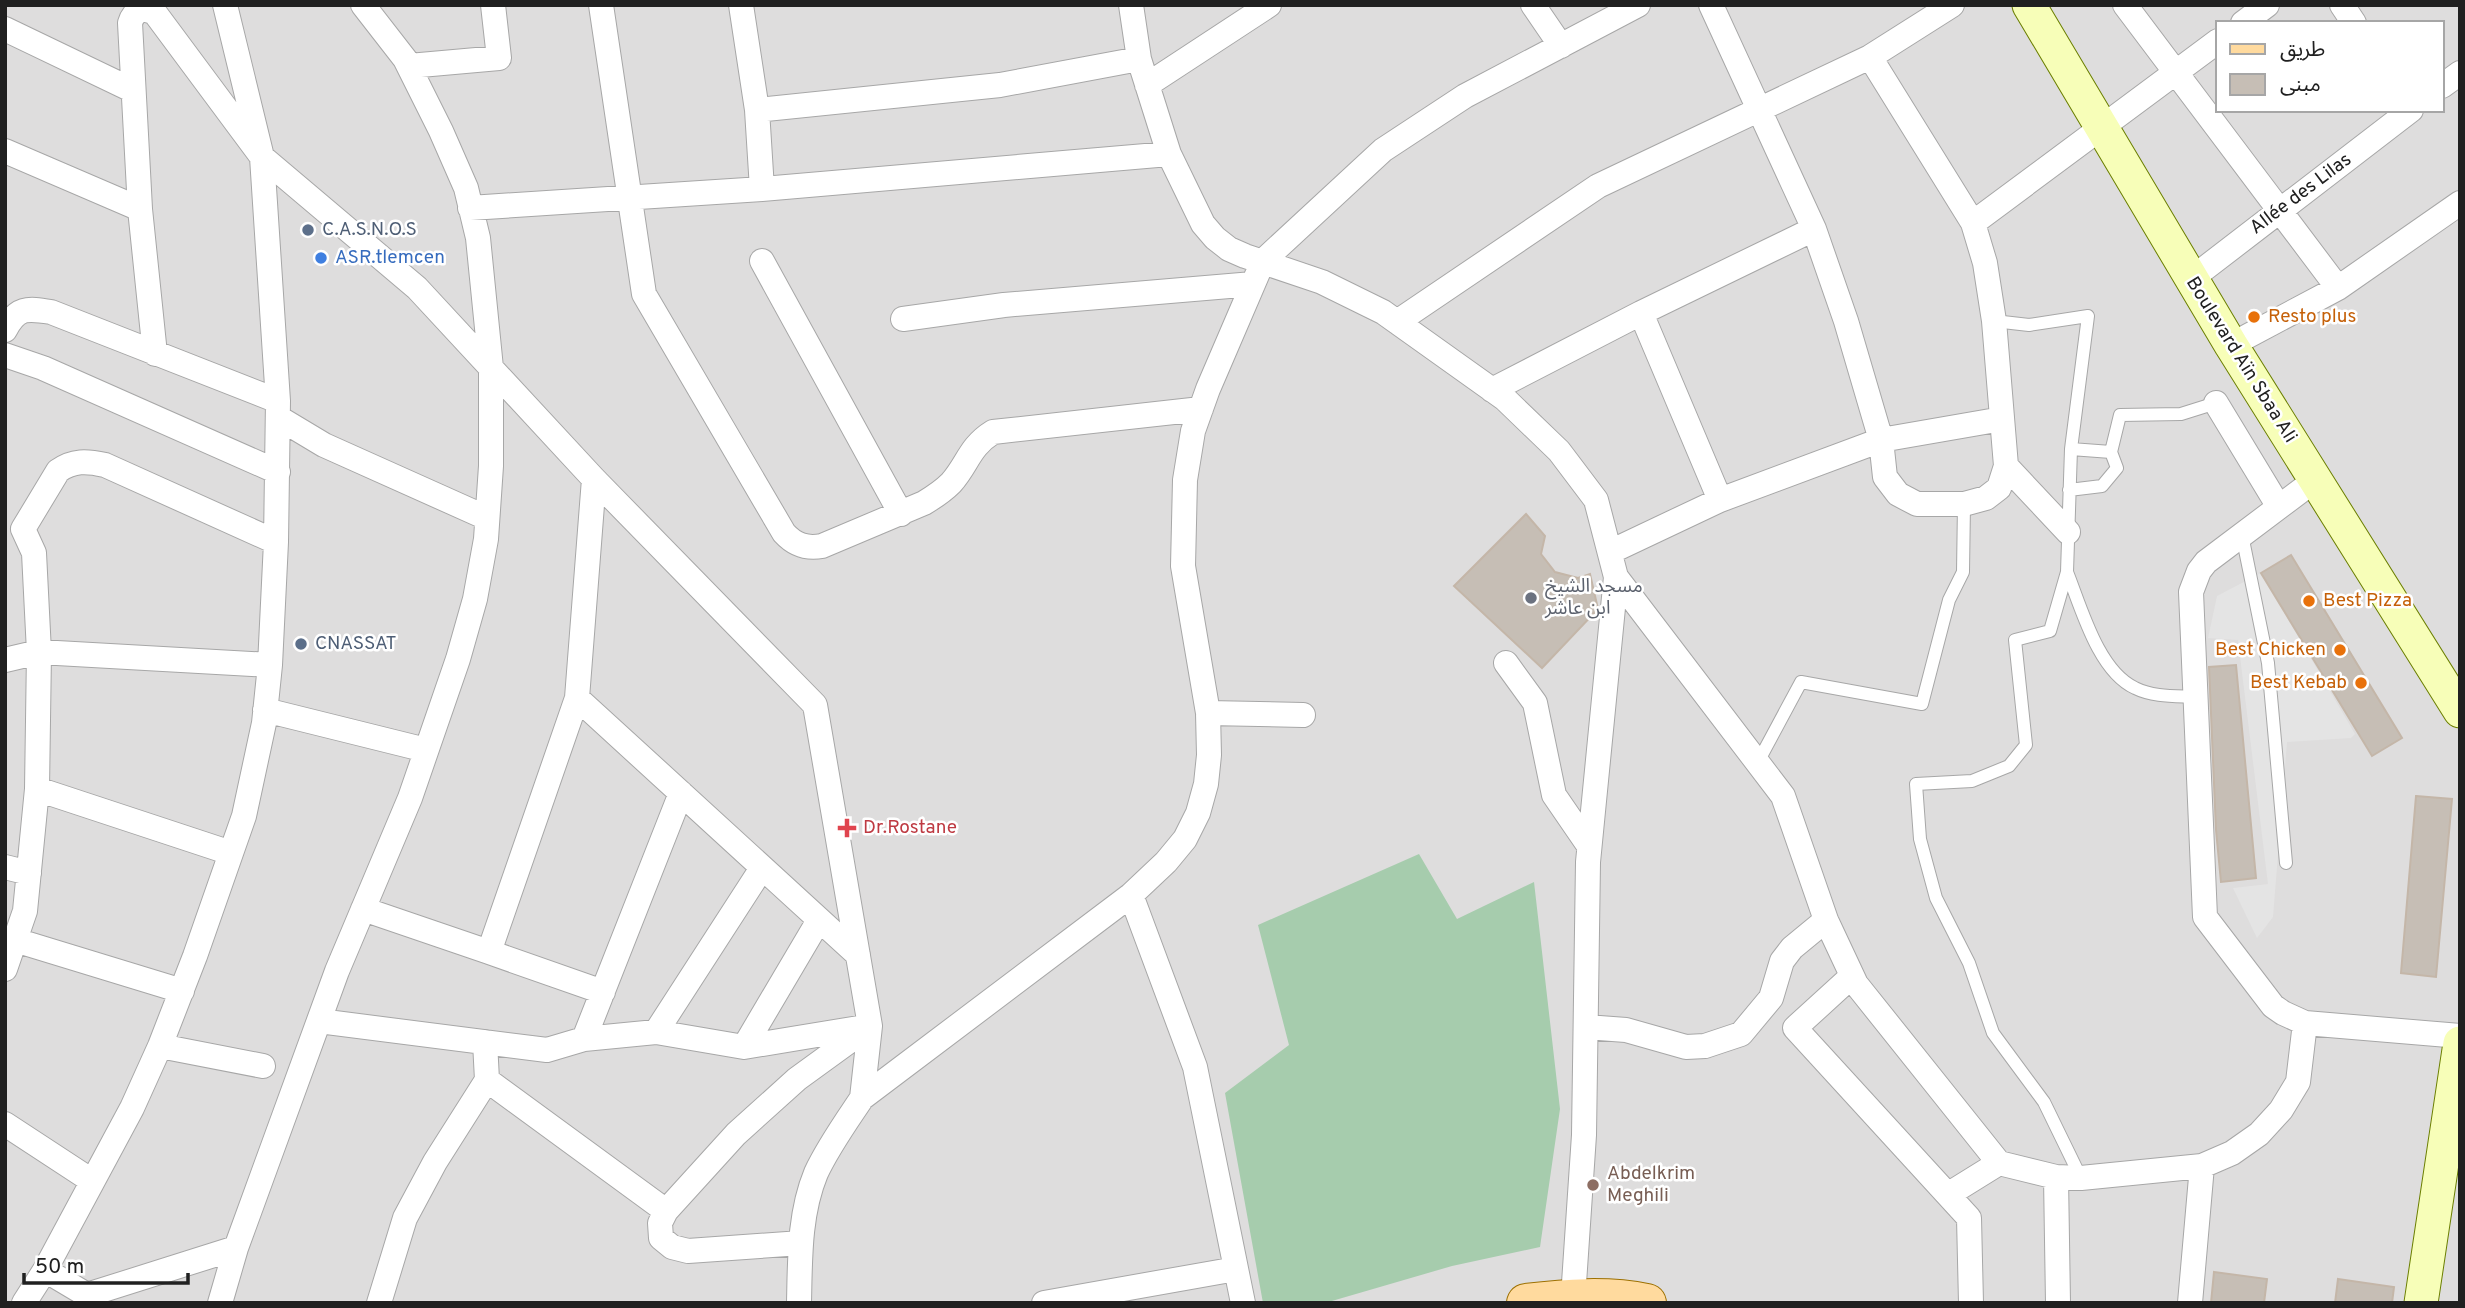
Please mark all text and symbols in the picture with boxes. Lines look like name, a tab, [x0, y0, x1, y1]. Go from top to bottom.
legend	[2216, 21, 2444, 112]
text: طريق	[2280, 37, 2325, 64]
text: مبنى	[2280, 72, 2321, 99]
street label: Allée des Lilas	[2245, 148, 2357, 240]
place label: C.A.S.N.O.S	[322, 218, 417, 242]
marker: C.A.S.N.O.S	[300, 222, 316, 238]
place label: ASR.tlemcen	[335, 246, 445, 270]
marker: ASR.tlemcen	[313, 250, 329, 266]
street label: Boulevard Aïn Sbaa Ali	[2180, 272, 2302, 448]
place label: Resto plus	[2268, 305, 2356, 329]
marker: Resto plus	[2246, 309, 2262, 325]
place label: مسجد الشيخ ابن عاشر	[1544, 575, 1643, 621]
place label: Best Pizza	[2323, 589, 2412, 613]
marker: مسجد الشيخ ابن عاشر	[1523, 590, 1539, 606]
marker: Best Pizza	[2301, 593, 2317, 609]
place label: CNASSAT	[315, 632, 397, 656]
marker: CNASSAT	[293, 636, 309, 652]
place label: Best Chicken	[2215, 638, 2326, 662]
marker: Best Chicken	[2332, 642, 2348, 658]
place label: Best Kebab	[2250, 671, 2347, 695]
marker: Best Kebab	[2353, 675, 2369, 691]
place label: Dr.Rostane	[863, 816, 957, 840]
marker: Dr.Rostane	[837, 818, 857, 838]
place label: Abdelkrim Meghili	[1607, 1162, 1695, 1208]
marker: Abdelkrim Meghili	[1585, 1177, 1601, 1193]
scale bar	[24, 1242, 189, 1286]
text: 50 m	[35, 1254, 84, 1281]

